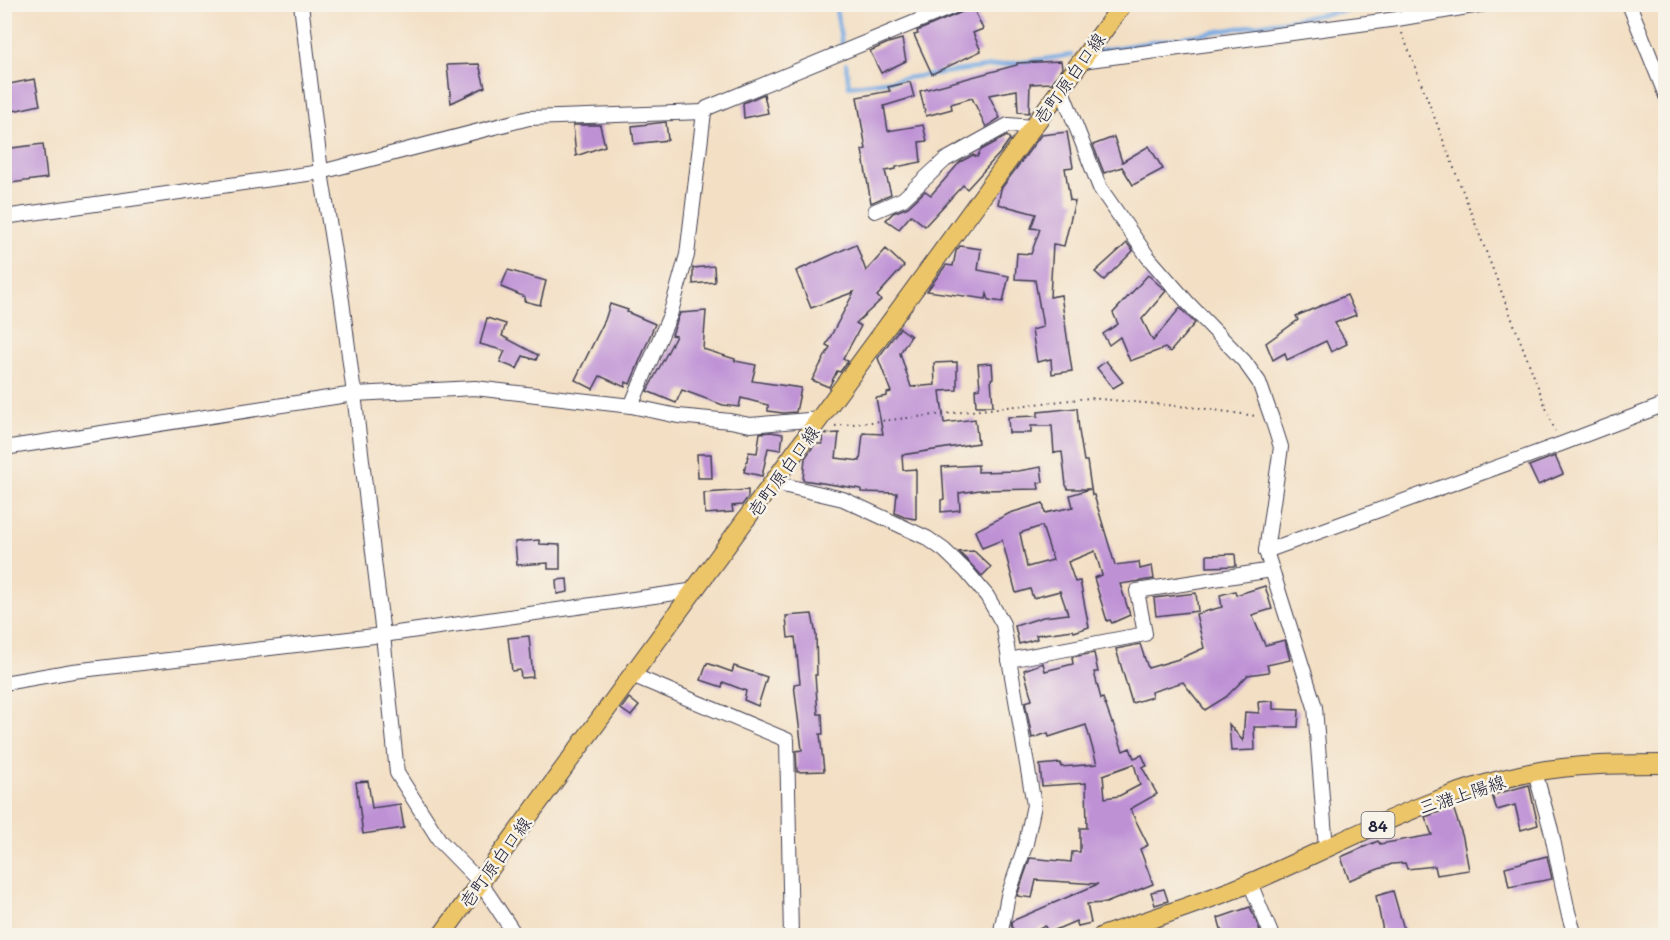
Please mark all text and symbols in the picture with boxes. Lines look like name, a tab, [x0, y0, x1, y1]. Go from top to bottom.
street label: 壱町原白口線	[1028, 27, 1110, 129]
street label: 壱町原白口線	[742, 420, 824, 522]
street label: 三潴上陽線	[1415, 769, 1509, 819]
street label: 壱町原白口線	[454, 811, 536, 913]
road number: 84	[1362, 812, 1394, 838]

